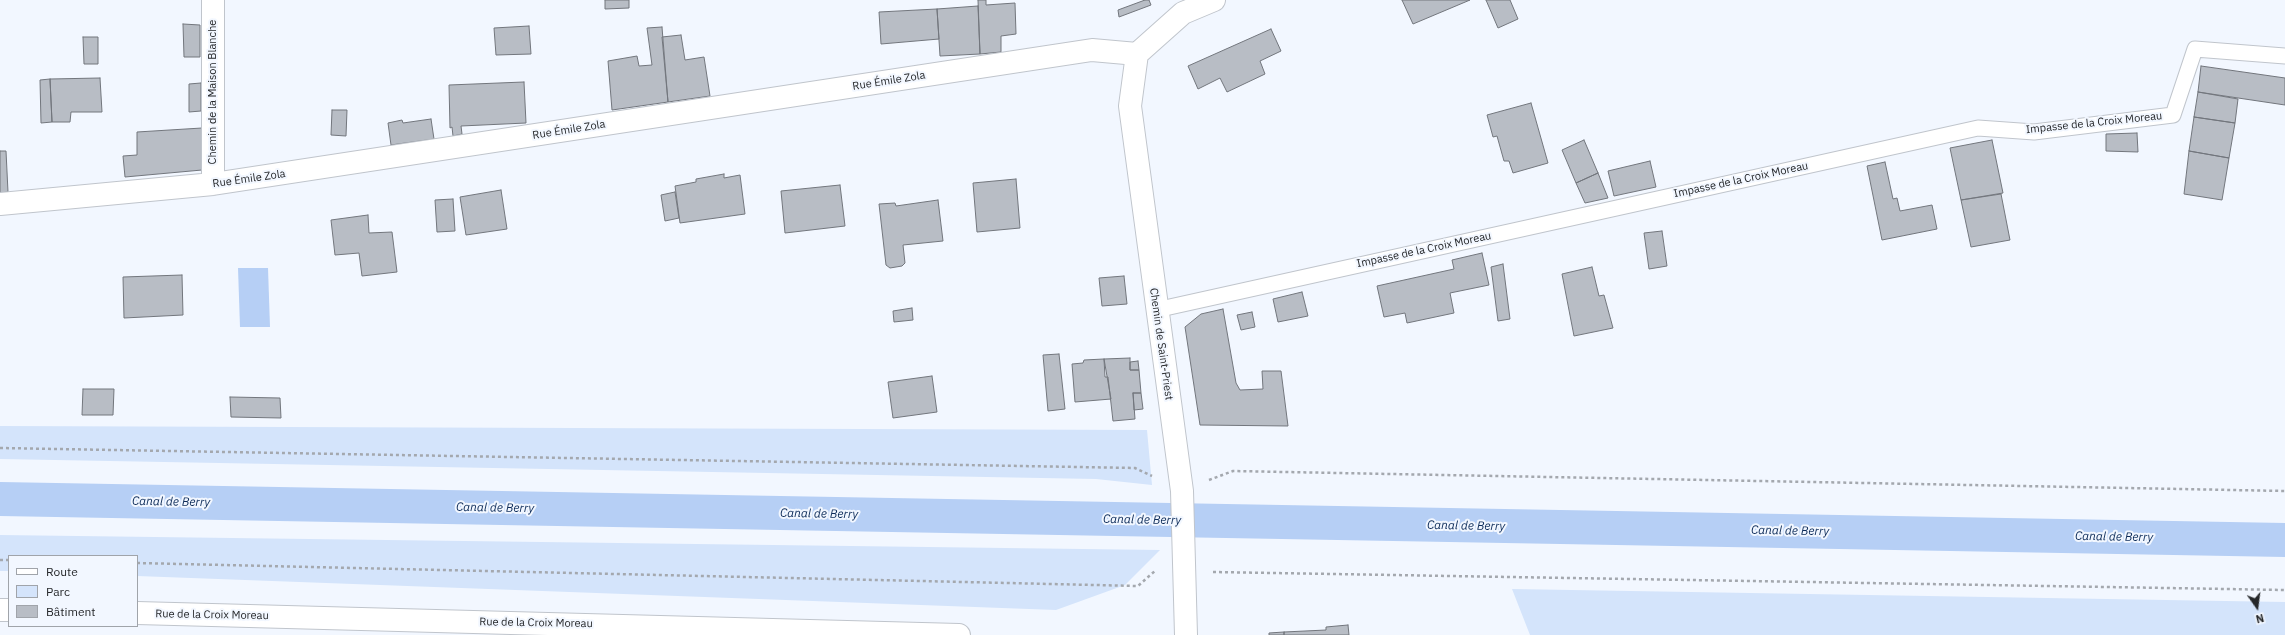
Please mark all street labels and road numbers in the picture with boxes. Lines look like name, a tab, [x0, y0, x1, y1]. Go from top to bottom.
street label: Chemin de la Maison Blanche	[206, 20, 220, 164]
street label: Rue Émile Zola	[852, 69, 926, 93]
street label: Impasse de la Croix Moreau	[2025, 109, 2163, 137]
street label: Rue Émile Zola	[532, 118, 606, 142]
street label: Impasse de la Croix Moreau	[1673, 159, 1809, 201]
street label: Rue Émile Zola	[212, 167, 286, 191]
street label: Impasse de la Croix Moreau	[1356, 229, 1492, 271]
street label: Chemin de Saint-Priest	[1147, 287, 1175, 401]
street label: Rue de la Croix Moreau	[155, 607, 269, 623]
street label: Rue de la Croix Moreau	[479, 615, 593, 631]

